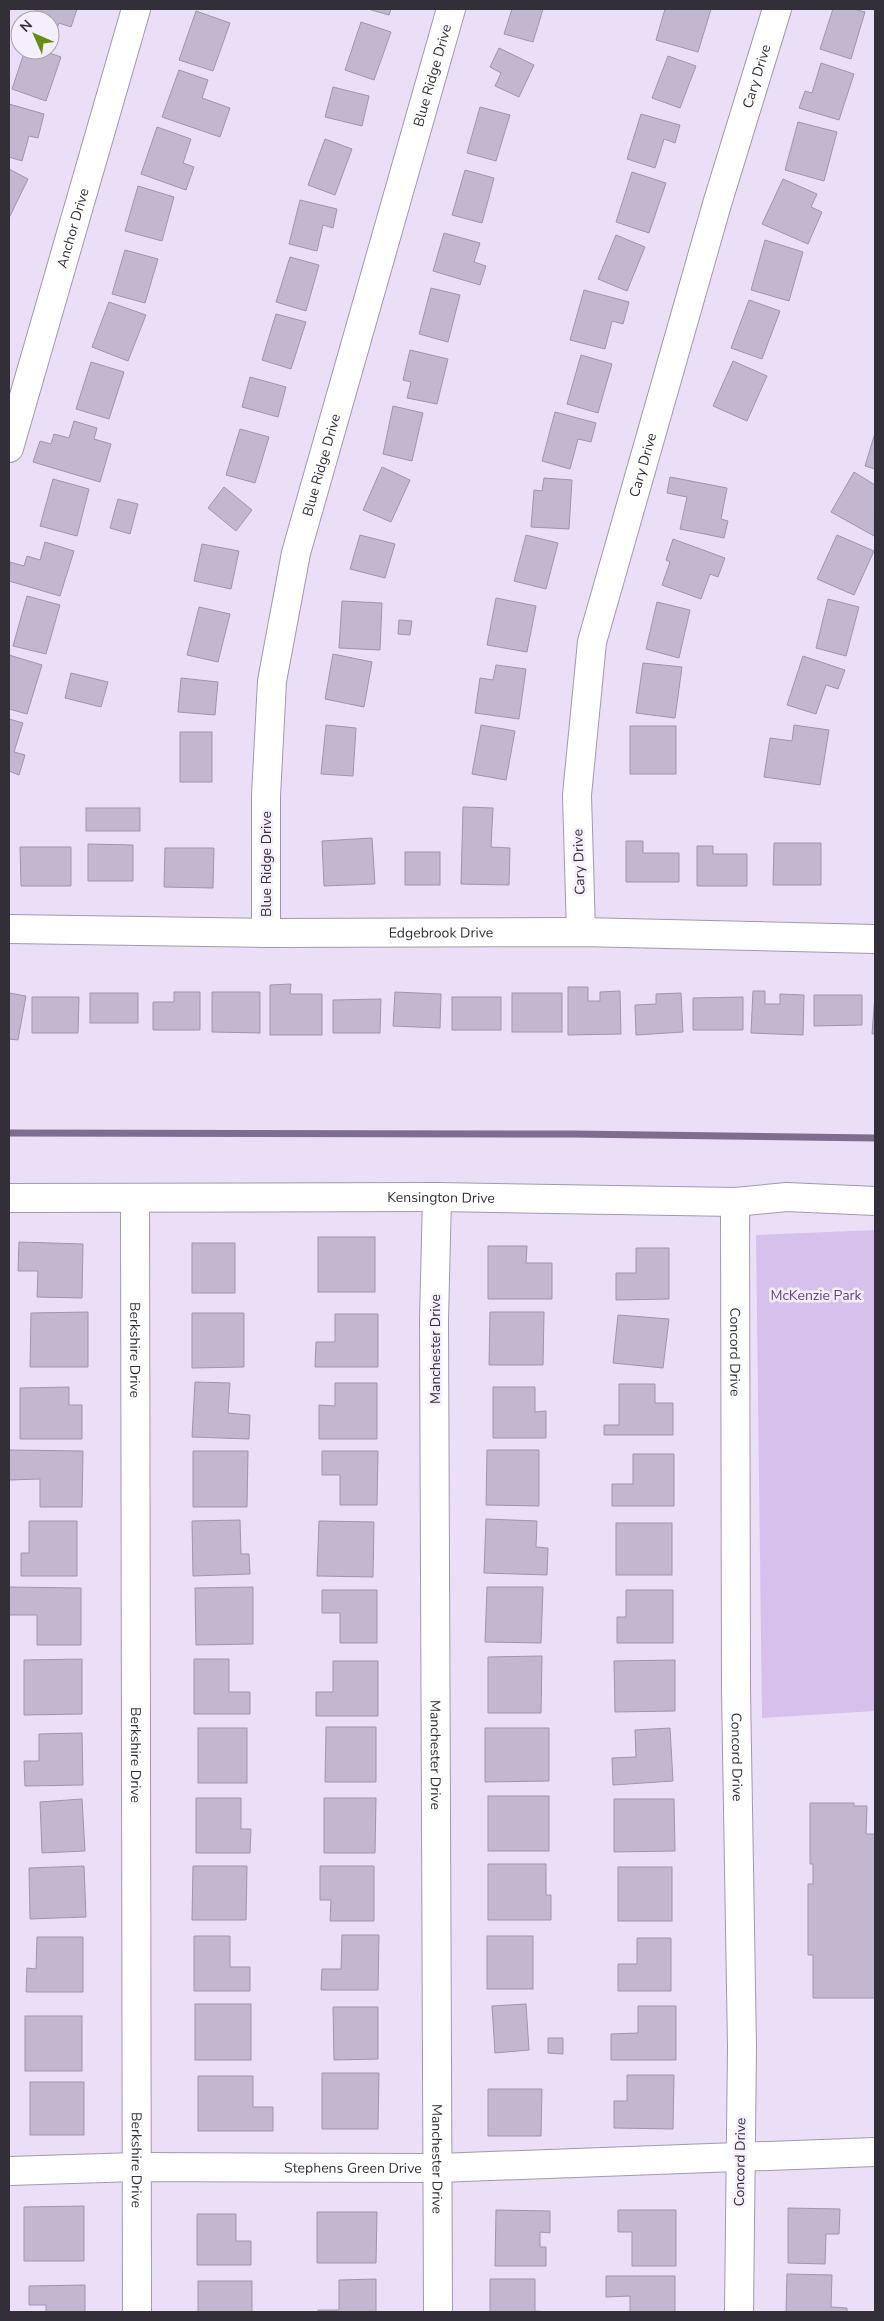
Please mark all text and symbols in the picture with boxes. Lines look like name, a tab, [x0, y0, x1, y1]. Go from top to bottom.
north arrow	[10, 10, 60, 60]
text: N	[16, 16, 37, 37]
street label: Blue Ridge Drive	[408, 22, 456, 129]
street label: Cary Drive	[738, 42, 775, 111]
street label: Anchor Drive	[52, 186, 93, 270]
street label: Blue Ridge Drive	[297, 411, 345, 518]
street label: Cary Drive	[624, 430, 661, 499]
street label: Blue Ridge Drive	[257, 811, 276, 917]
street label: Cary Drive	[568, 829, 590, 895]
street label: Edgebrook Drive	[389, 923, 493, 942]
street label: Kensington Drive	[387, 1187, 495, 1207]
park label: McKenzie Park	[770, 1286, 863, 1305]
street label: Manchester Drive	[426, 1294, 445, 1404]
street label: Berkshire Drive	[126, 1302, 145, 1398]
street label: Concord Drive	[726, 1308, 745, 1396]
street label: Manchester Drive	[426, 1700, 445, 1810]
street label: Berkshire Drive	[126, 1707, 146, 1803]
street label: Concord Drive	[727, 1712, 747, 1802]
street label: Manchester Drive	[428, 2104, 447, 2214]
street label: Berkshire Drive	[127, 2112, 146, 2208]
street label: Concord Drive	[730, 2117, 750, 2207]
street label: Stephens Green Drive	[284, 2158, 422, 2177]

